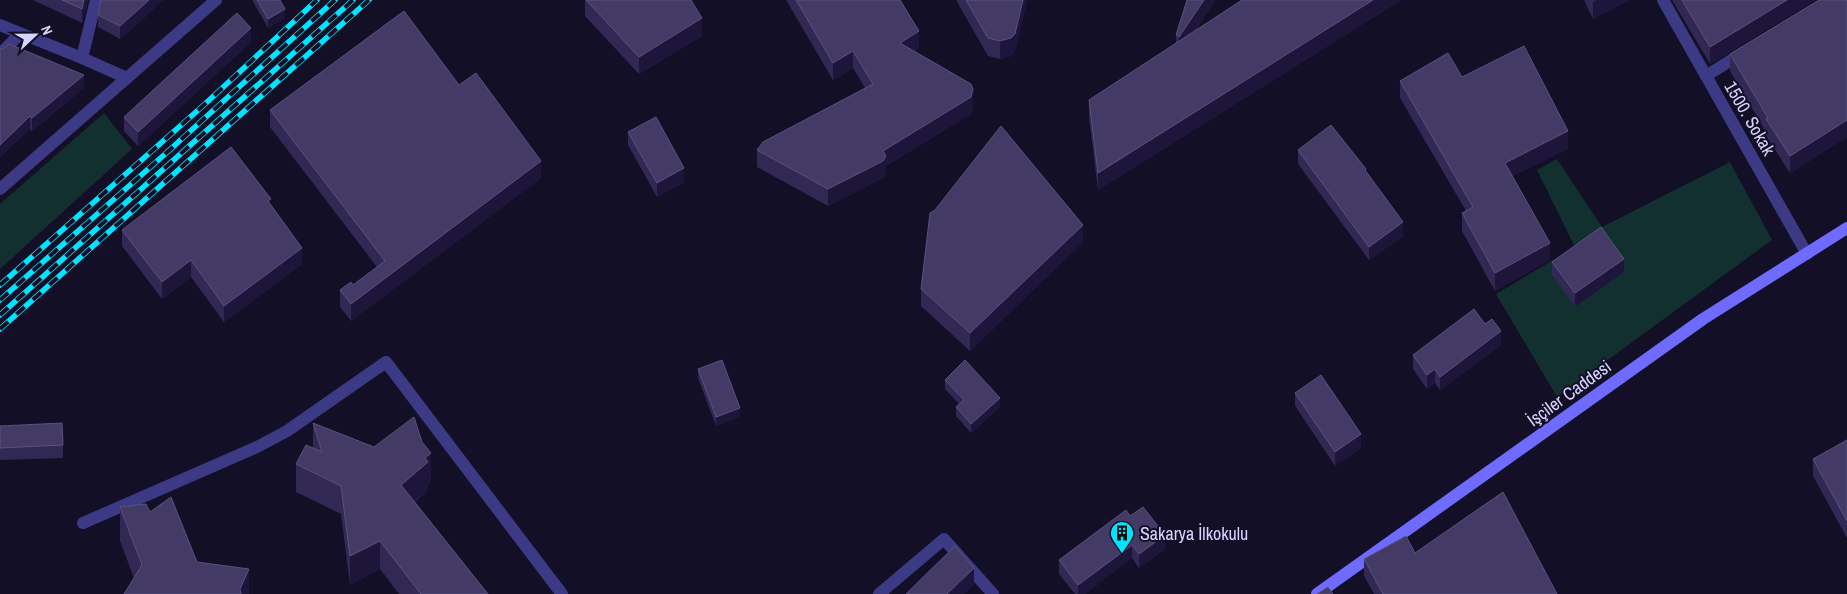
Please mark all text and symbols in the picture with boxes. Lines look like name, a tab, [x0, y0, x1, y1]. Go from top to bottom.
north arrow	[10, 10, 60, 60]
text: N	[37, 23, 57, 37]
street label: 1500. Sokak	[1719, 76, 1782, 160]
street label: İşçiler Caddesi	[1522, 354, 1616, 432]
building icon: Sakarya İlkokulu	[1109, 520, 1135, 554]
place label: Sakarya İlkokulu	[1140, 521, 1248, 546]

